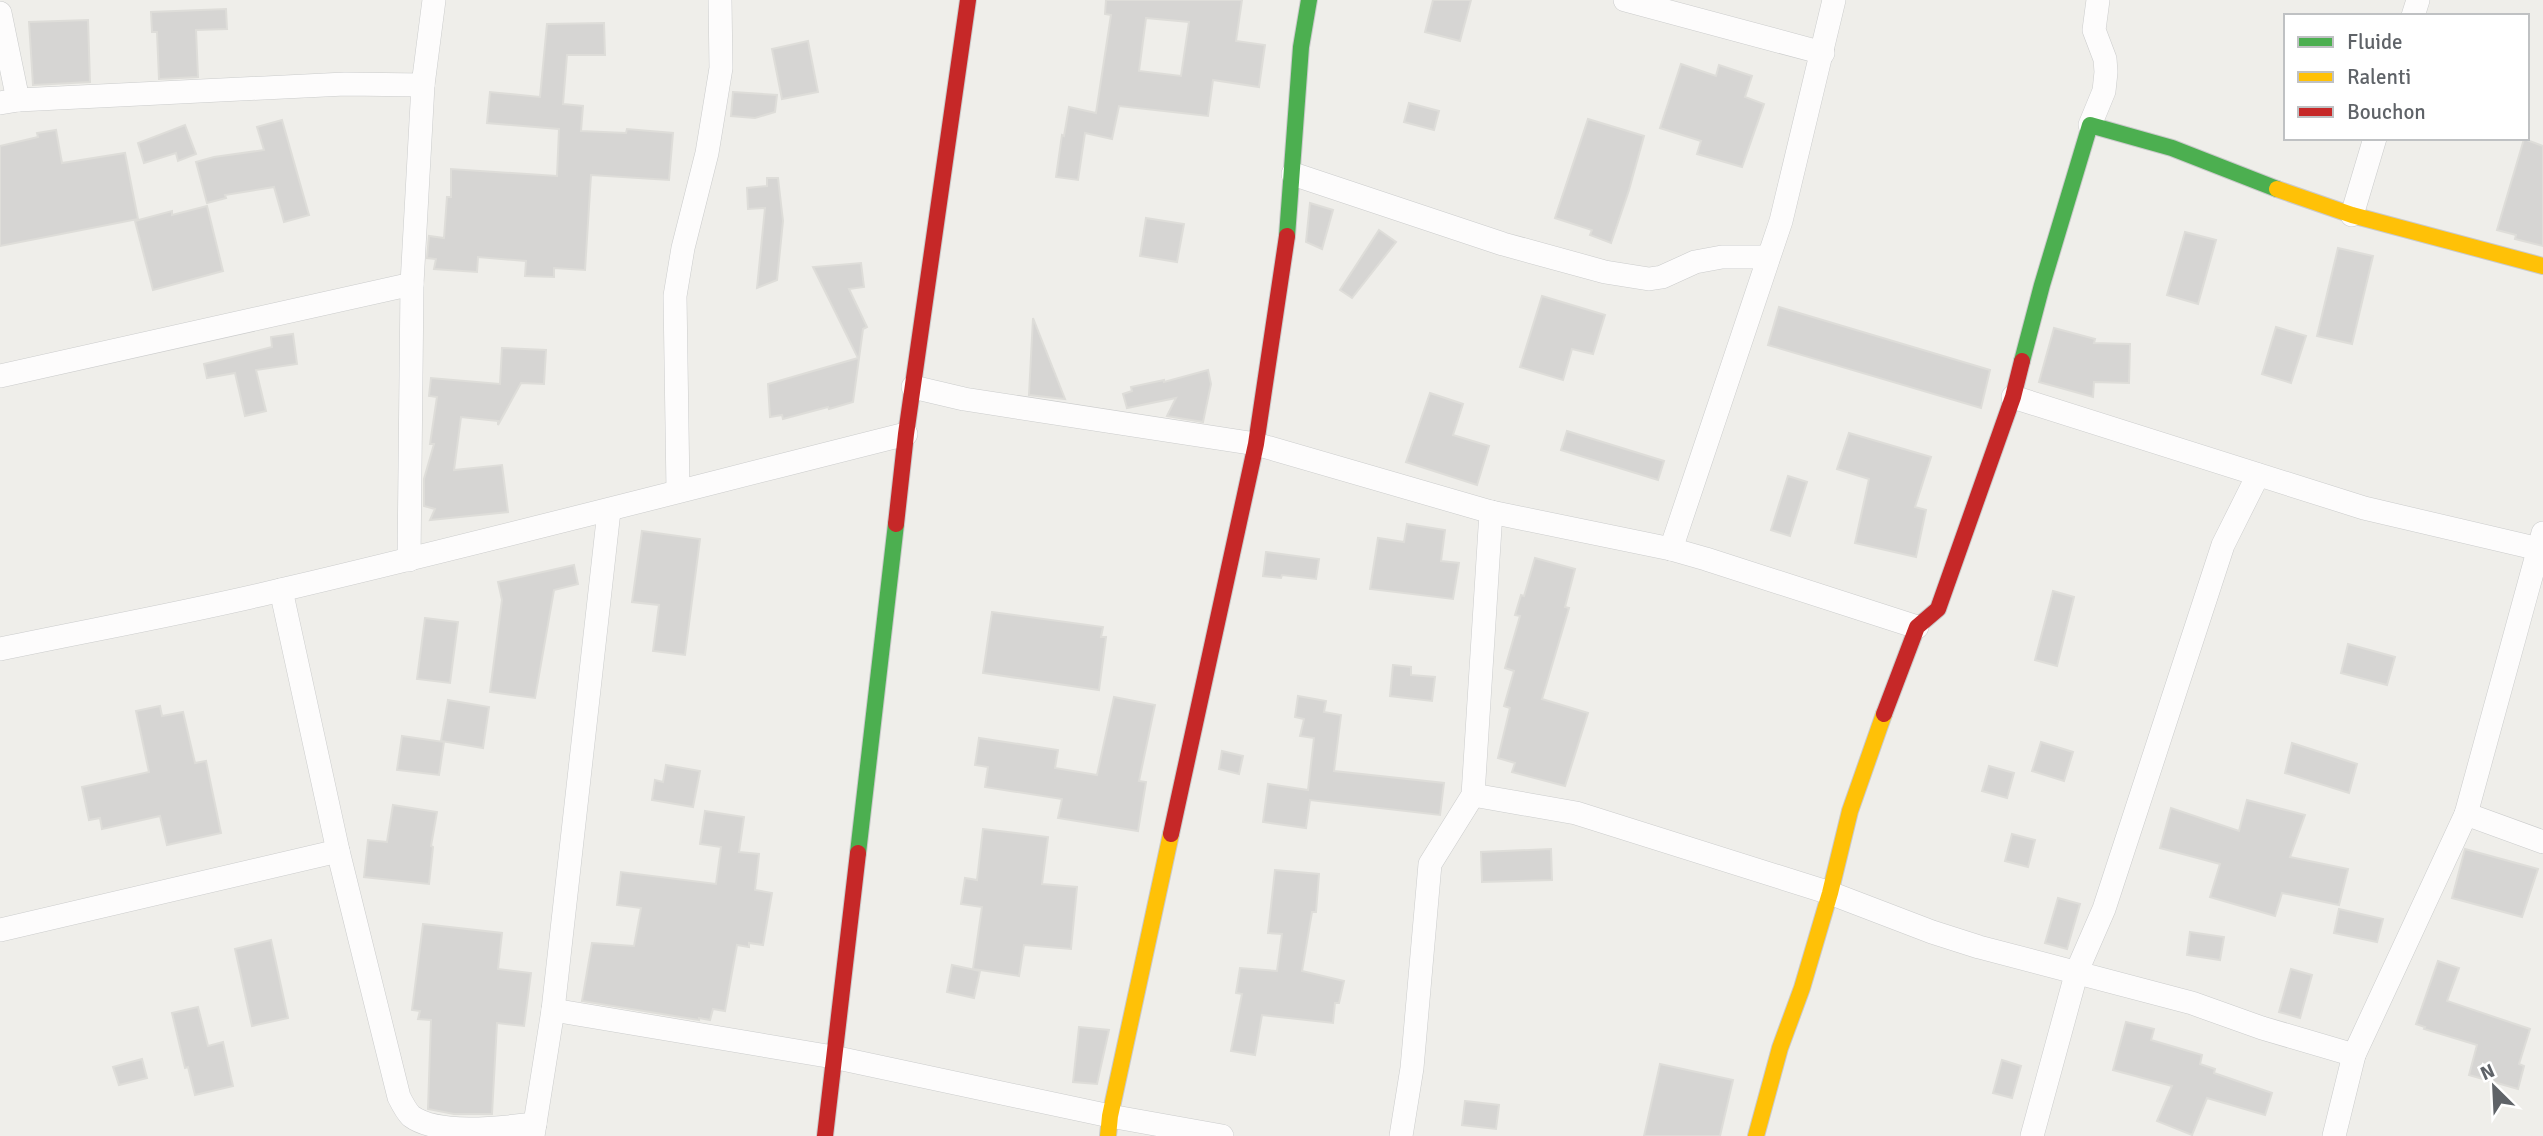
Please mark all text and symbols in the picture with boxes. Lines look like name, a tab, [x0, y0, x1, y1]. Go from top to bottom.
legend	[2284, 14, 2529, 140]
text: Fluide	[2347, 29, 2403, 55]
text: Ralenti	[2347, 64, 2411, 90]
text: Bouchon	[2347, 99, 2426, 125]
north arrow	[2459, 1052, 2529, 1122]
text: N	[2477, 1059, 2498, 1086]

